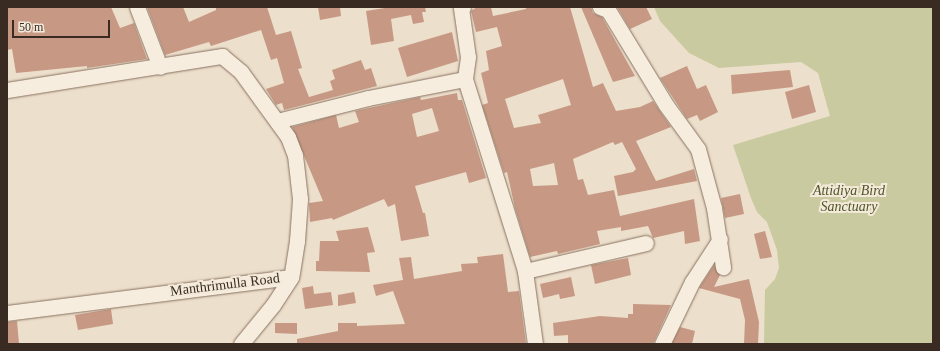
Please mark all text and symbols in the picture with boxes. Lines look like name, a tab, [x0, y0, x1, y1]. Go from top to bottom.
scale bar	[14, 12, 112, 38]
text: 50 m	[19, 20, 43, 34]
park label: Attidiya Bird Sanctuary	[813, 183, 885, 216]
street label: Manthrimulla Road	[169, 270, 281, 300]

